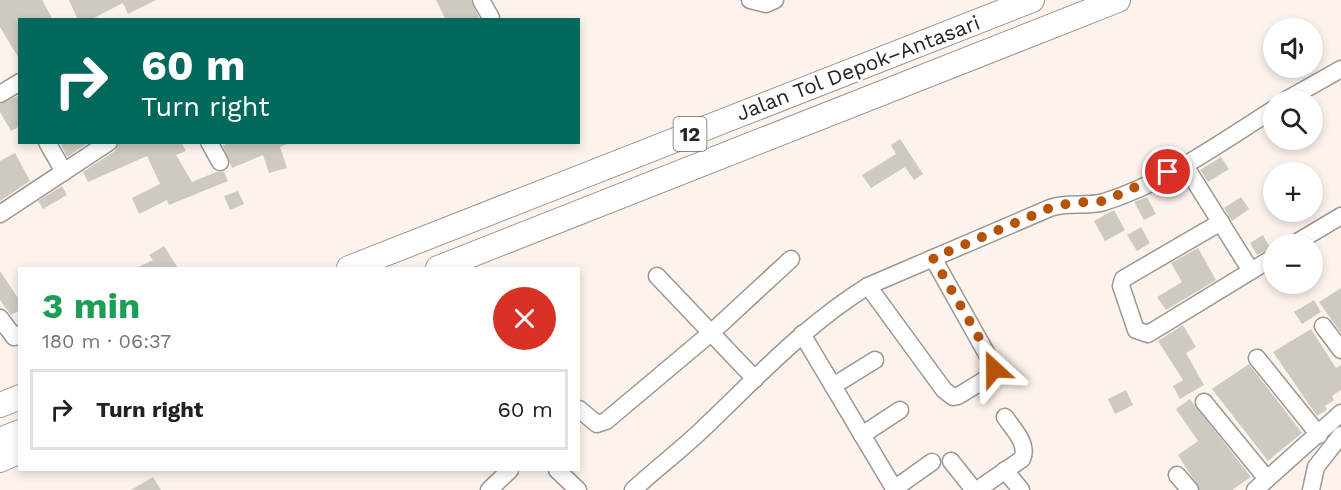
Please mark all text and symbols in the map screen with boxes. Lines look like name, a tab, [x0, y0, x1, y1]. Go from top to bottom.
street label: Jalan Tol Depok–Antasari	[732, 9, 983, 126]
map controls	[1263, 18, 1323, 294]
button: sound	[1263, 18, 1323, 78]
text: 60 m	[141, 41, 245, 90]
icon: right	[42, 42, 120, 120]
button: search	[1263, 90, 1323, 150]
text: Turn right	[141, 91, 270, 123]
road number: 12	[674, 117, 706, 151]
pin	[1142, 146, 1193, 197]
icon: arrive	[1151, 155, 1184, 188]
button: +	[1263, 162, 1323, 222]
button: −	[1263, 234, 1323, 294]
text: 3 min	[42, 285, 140, 327]
button: close	[493, 287, 556, 350]
text: 180 m · 06:37	[42, 329, 171, 353]
position arrow	[962, 337, 1026, 401]
icon: right	[45, 393, 78, 426]
text: Turn right	[96, 397, 203, 422]
text: 60 m	[497, 397, 553, 422]

